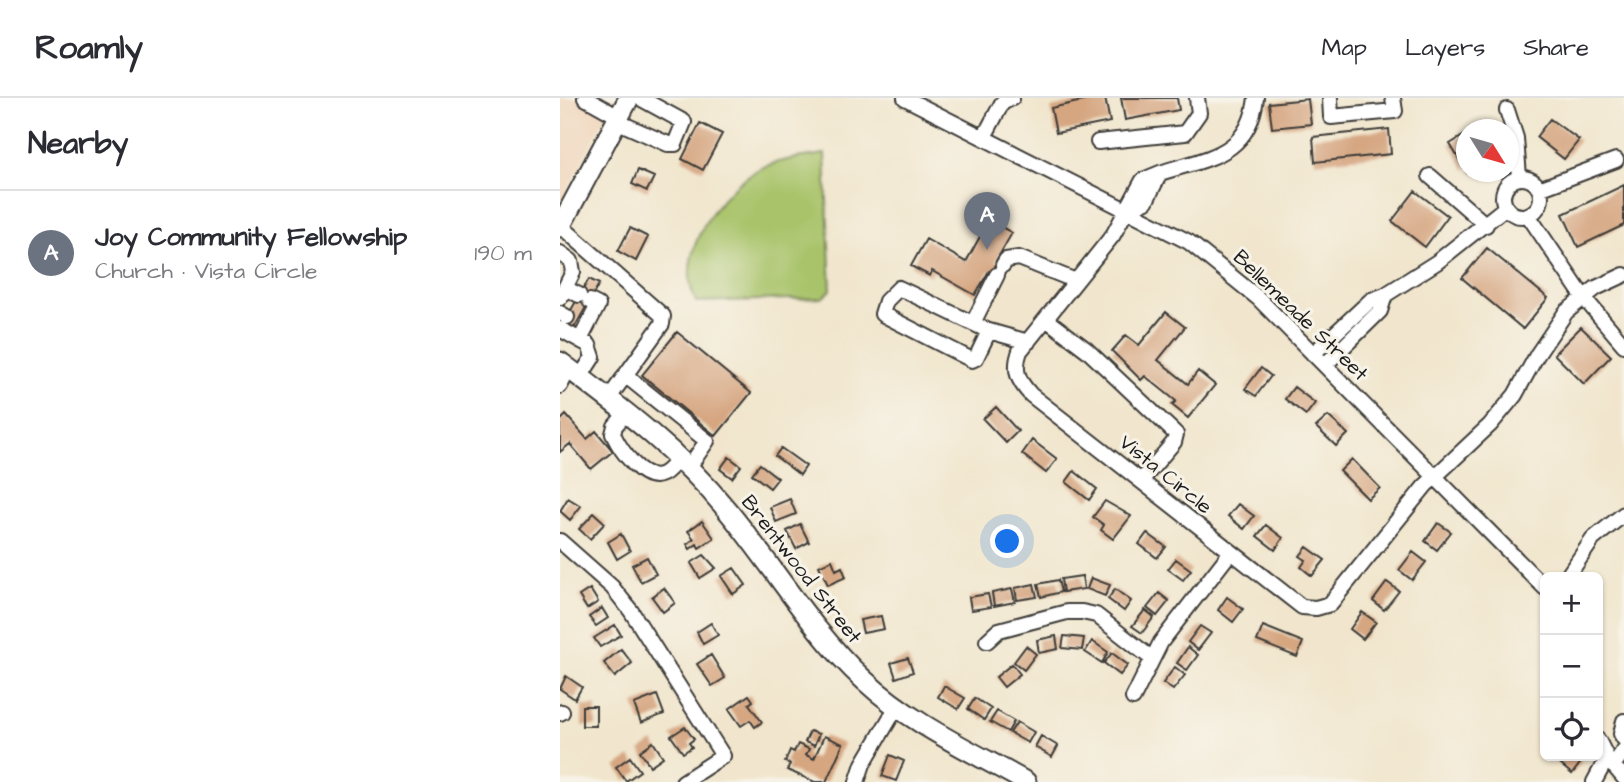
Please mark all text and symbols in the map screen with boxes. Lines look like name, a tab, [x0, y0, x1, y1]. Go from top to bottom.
text: Roamly	[35, 25, 143, 71]
text: Map	[1322, 31, 1367, 65]
text: Layers	[1405, 31, 1485, 65]
text: Share	[1523, 31, 1589, 65]
north arrow	[1456, 119, 1519, 182]
text: Nearby	[28, 123, 128, 165]
pin: A	[964, 192, 1010, 250]
text: Joy Community Fellowship	[95, 219, 407, 255]
text: A	[44, 237, 58, 269]
text: 190 m	[474, 237, 532, 269]
street label: Bellemeade Street	[1227, 243, 1375, 388]
text: Church · Vista Circle	[95, 255, 317, 287]
street label: Vista Circle	[1113, 428, 1218, 521]
street label: Brentwood Street	[734, 489, 869, 650]
your location	[990, 524, 1024, 558]
map controls	[1540, 572, 1603, 761]
button: +	[1540, 572, 1603, 635]
button: −	[1540, 635, 1603, 698]
button: locate	[1540, 698, 1603, 761]

